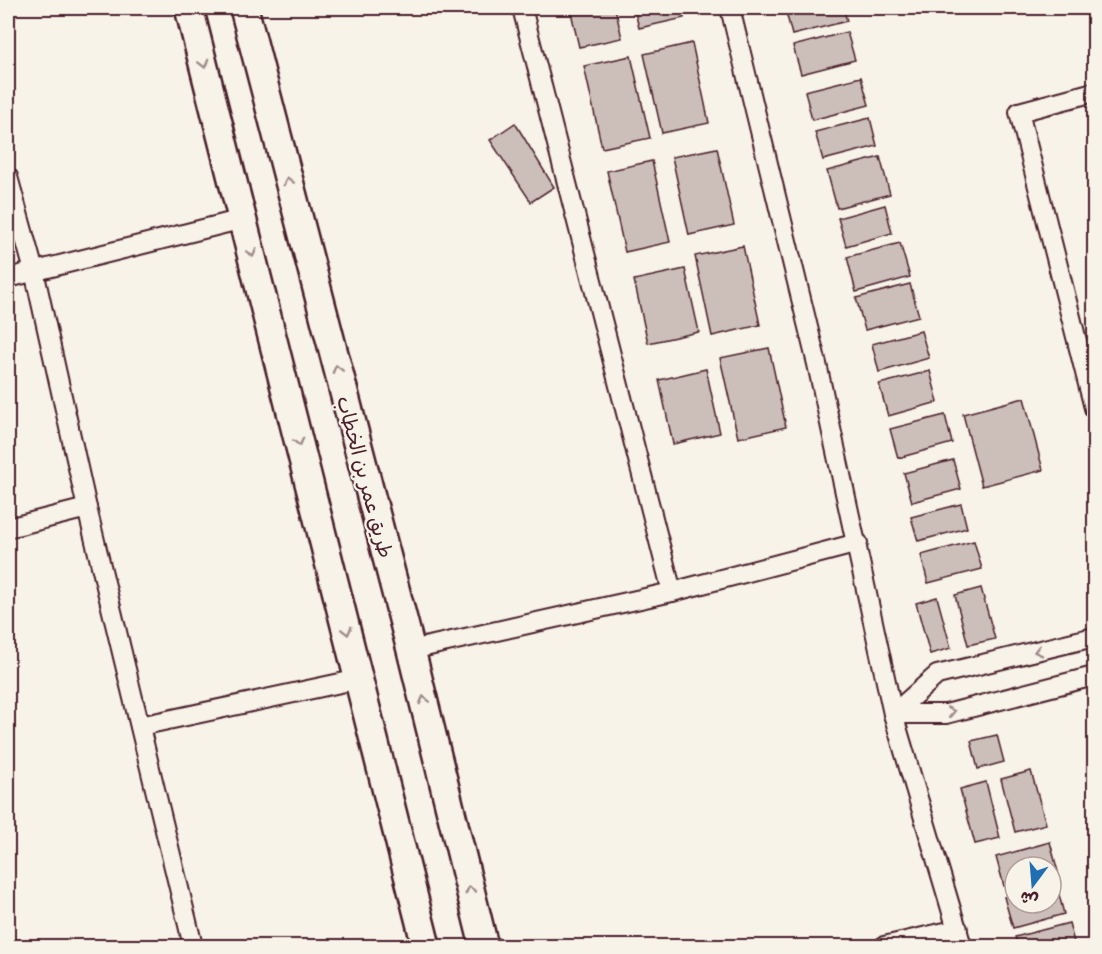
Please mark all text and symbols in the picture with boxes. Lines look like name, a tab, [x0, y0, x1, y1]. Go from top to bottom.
one-way arrow	[196, 59, 209, 69]
one-way arrow	[283, 176, 296, 186]
one-way arrow	[244, 248, 257, 258]
one-way arrow	[332, 365, 345, 375]
street label: طريق عمر بن الخطاب	[327, 394, 397, 562]
one-way arrow	[292, 437, 305, 447]
one-way arrow	[340, 626, 352, 636]
one-way arrow	[1033, 643, 1043, 656]
one-way arrow	[418, 695, 431, 705]
one-way arrow	[946, 706, 956, 719]
north arrow	[1003, 855, 1063, 915]
text: ش	[1018, 884, 1041, 910]
one-way arrow	[465, 885, 478, 895]

